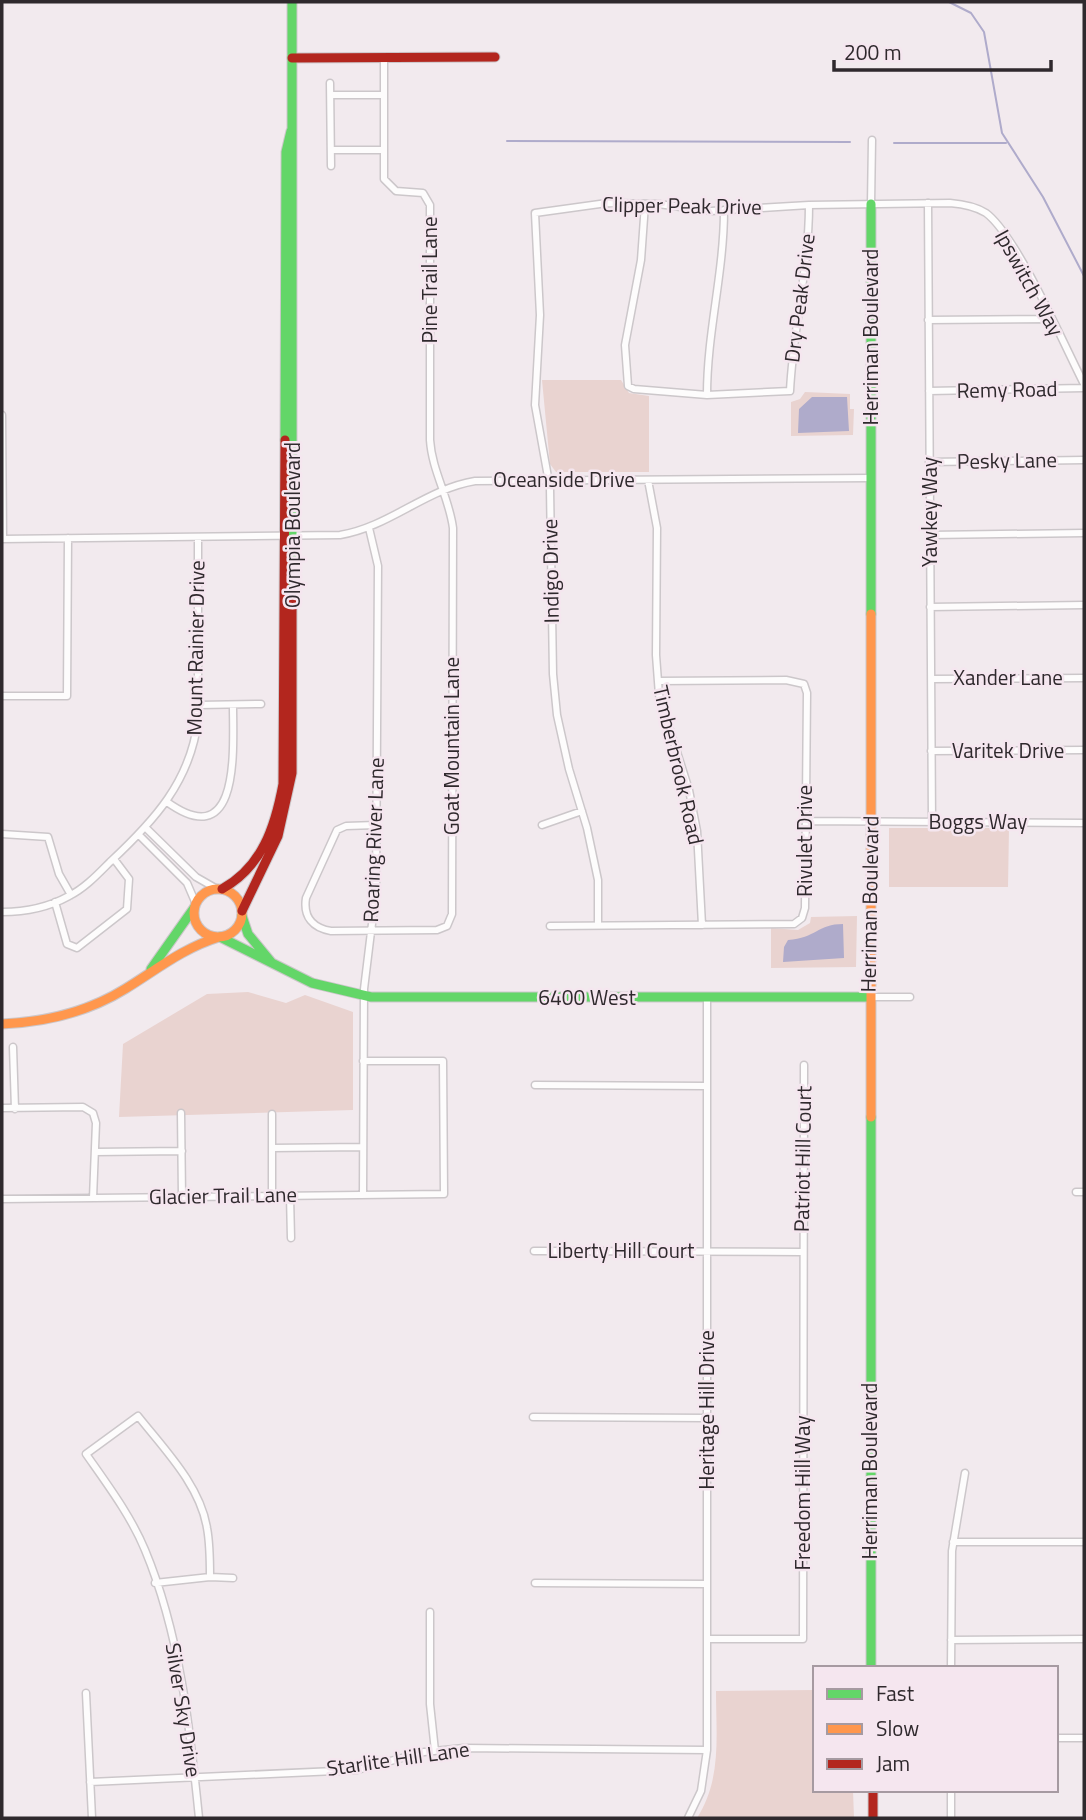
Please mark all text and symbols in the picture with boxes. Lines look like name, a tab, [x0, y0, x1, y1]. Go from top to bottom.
scale bar	[834, 28, 1051, 72]
text: 200 m	[844, 36, 901, 68]
street label: Clipper Peak Drive	[602, 188, 762, 222]
street label: Pine Trail Lane	[413, 216, 445, 344]
street label: Ipswitch Way	[987, 223, 1072, 342]
street label: Dry Peak Drive	[775, 232, 823, 364]
street label: Herriman Boulevard	[854, 249, 886, 425]
street label: Remy Road	[956, 372, 1058, 406]
street label: Olympia Boulevard	[276, 442, 308, 608]
street label: Pesky Lane	[957, 443, 1057, 477]
street label: Yawkey Way	[913, 457, 945, 567]
street label: Oceanside Drive	[493, 463, 635, 495]
street label: Indigo Drive	[533, 518, 567, 624]
street label: Mount Rainier Drive	[177, 560, 213, 736]
street label: Goat Mountain Lane	[435, 657, 467, 835]
street label: Xander Lane	[953, 661, 1063, 693]
street label: Timberbrook Road	[645, 682, 713, 848]
street label: Varitek Drive	[952, 734, 1064, 766]
street label: Roaring River Lane	[354, 757, 392, 923]
street label: Rivulet Drive	[788, 785, 820, 897]
street label: Boggs Way	[929, 805, 1027, 837]
street label: Herriman Boulevard	[851, 815, 887, 993]
street label: 6400 West	[538, 981, 636, 1013]
street label: Patriot Hill Court	[785, 1085, 819, 1232]
street label: Glacier Trail Lane	[149, 1178, 297, 1212]
street label: Liberty Hill Court	[548, 1234, 695, 1266]
street label: Heritage Hill Drive	[690, 1330, 722, 1490]
street label: Herriman Boulevard	[853, 1383, 885, 1559]
street label: Freedom Hill Way	[786, 1415, 818, 1571]
street label: Silver Sky Drive	[158, 1640, 210, 1779]
legend	[813, 1666, 1058, 1792]
text: Fast	[876, 1677, 915, 1709]
text: Slow	[876, 1712, 919, 1744]
street label: Starlite Hill Lane	[324, 1732, 471, 1784]
text: Jam	[876, 1747, 910, 1779]

